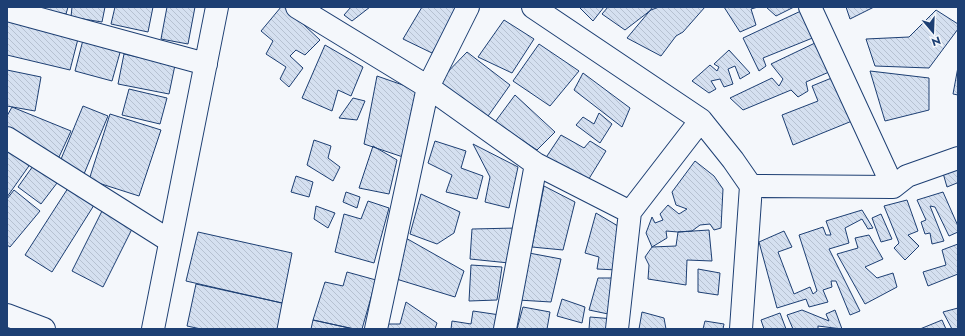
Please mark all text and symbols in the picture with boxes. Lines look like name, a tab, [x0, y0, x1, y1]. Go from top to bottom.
north arrow	[913, 12, 953, 52]
text: N	[930, 32, 943, 50]

